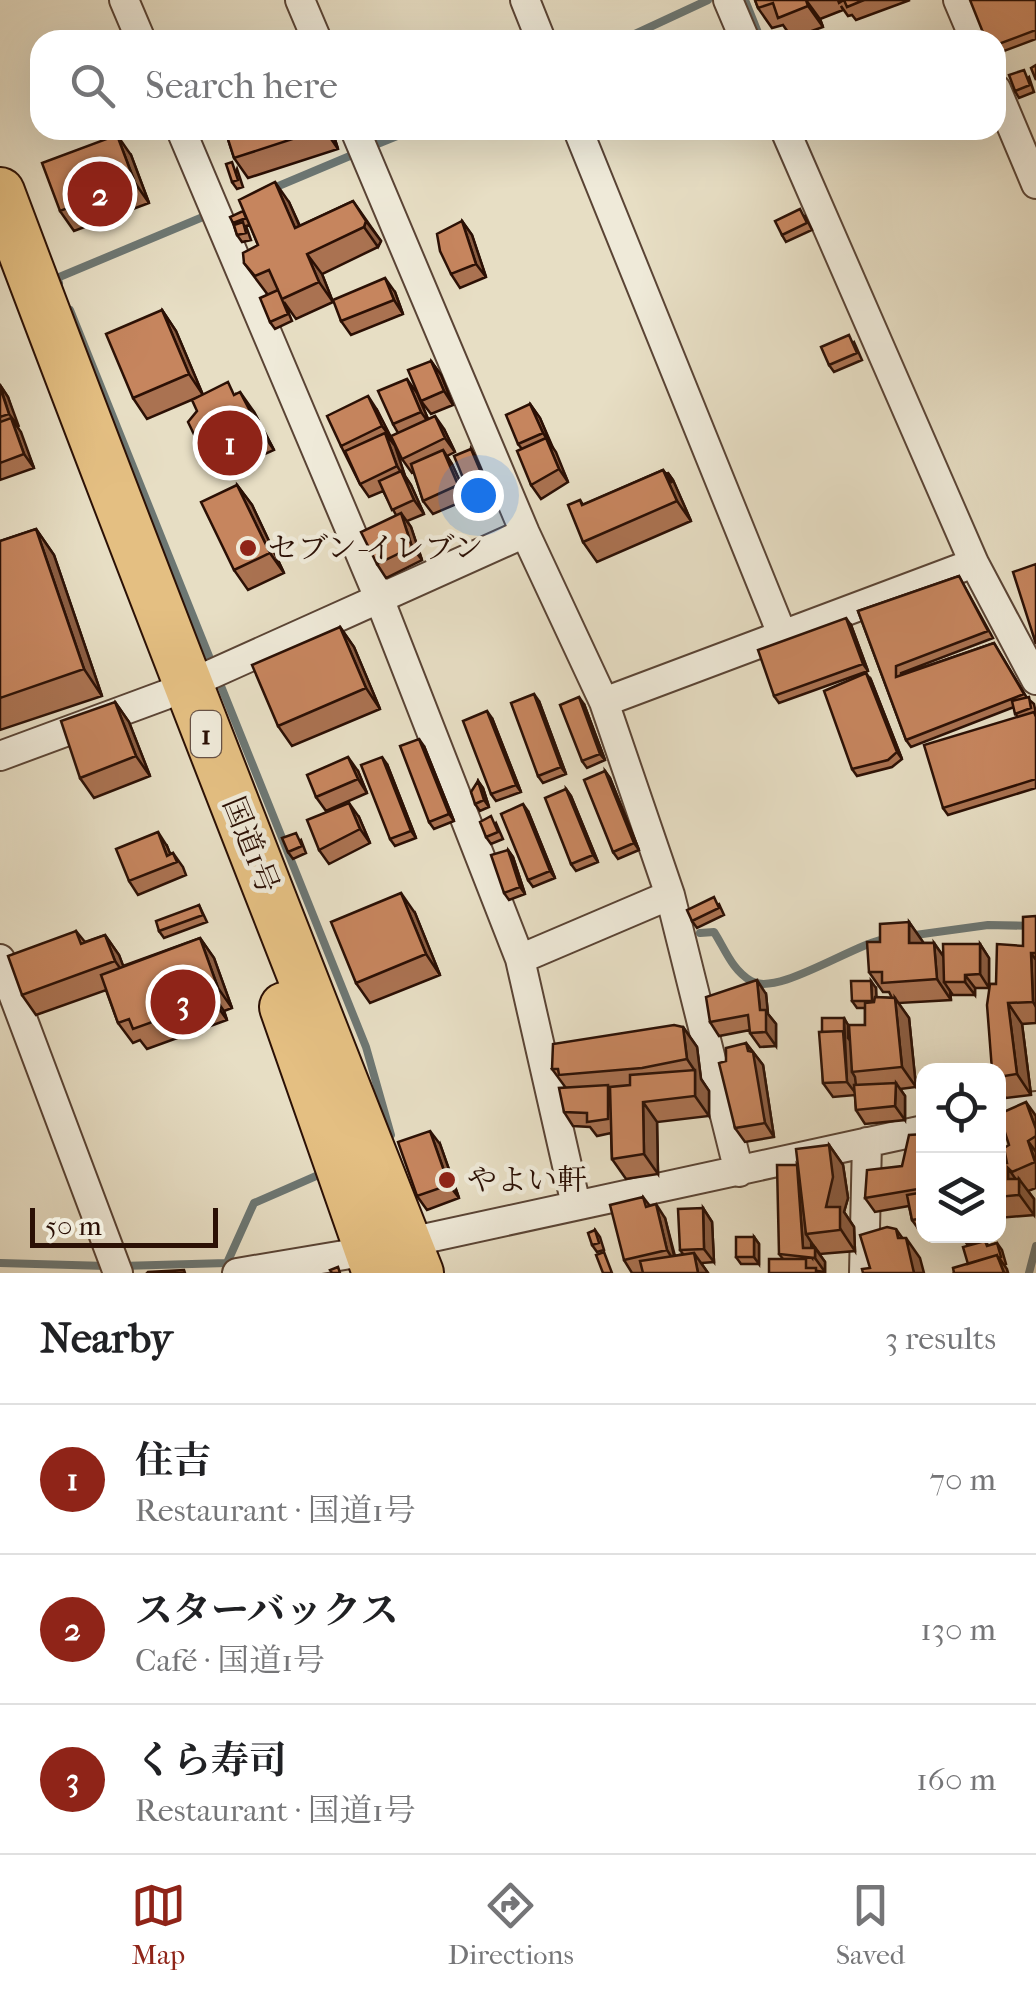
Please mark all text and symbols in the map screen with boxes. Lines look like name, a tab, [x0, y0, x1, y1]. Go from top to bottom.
search box	[30, 30, 1006, 140]
icon: search	[65, 58, 120, 113]
text: Search here	[145, 63, 338, 108]
pin: 2	[68, 156, 132, 232]
pin: 1	[198, 406, 262, 480]
your location	[453, 470, 504, 521]
place label: セブン-イレブン	[268, 531, 483, 566]
marker: セブン-イレブン	[237, 537, 259, 559]
road number: 1	[191, 711, 221, 757]
street label: 国道1号	[215, 792, 286, 898]
pin: 3	[150, 964, 216, 1040]
map controls	[916, 1063, 1006, 1243]
button: locate	[916, 1063, 1006, 1153]
button: layers	[916, 1153, 1006, 1243]
place label: やよい軒	[467, 1163, 587, 1198]
marker: やよい軒	[436, 1169, 458, 1191]
scale bar	[30, 1203, 218, 1248]
text: 50 m	[45, 1209, 102, 1242]
text: Nearby	[40, 1314, 172, 1363]
text: 3 results	[885, 1320, 996, 1357]
text: 住吉	[135, 1438, 211, 1483]
text: 1	[67, 1461, 78, 1498]
text: 70 m	[930, 1461, 996, 1498]
text: Restaurant · 国道1号	[135, 1492, 415, 1529]
text: スターバックス	[135, 1588, 399, 1633]
text: 2	[64, 1611, 81, 1648]
text: 130 m	[920, 1611, 996, 1648]
text: Café · 国道1号	[135, 1642, 325, 1679]
text: くら寿司	[135, 1738, 287, 1783]
text: 3	[66, 1761, 79, 1798]
text: 160 m	[916, 1761, 996, 1798]
text: Restaurant · 国道1号	[135, 1792, 415, 1829]
tab: Map	[131, 1878, 186, 1971]
tab: Directions	[448, 1878, 574, 1971]
tab: Saved	[836, 1878, 905, 1971]

